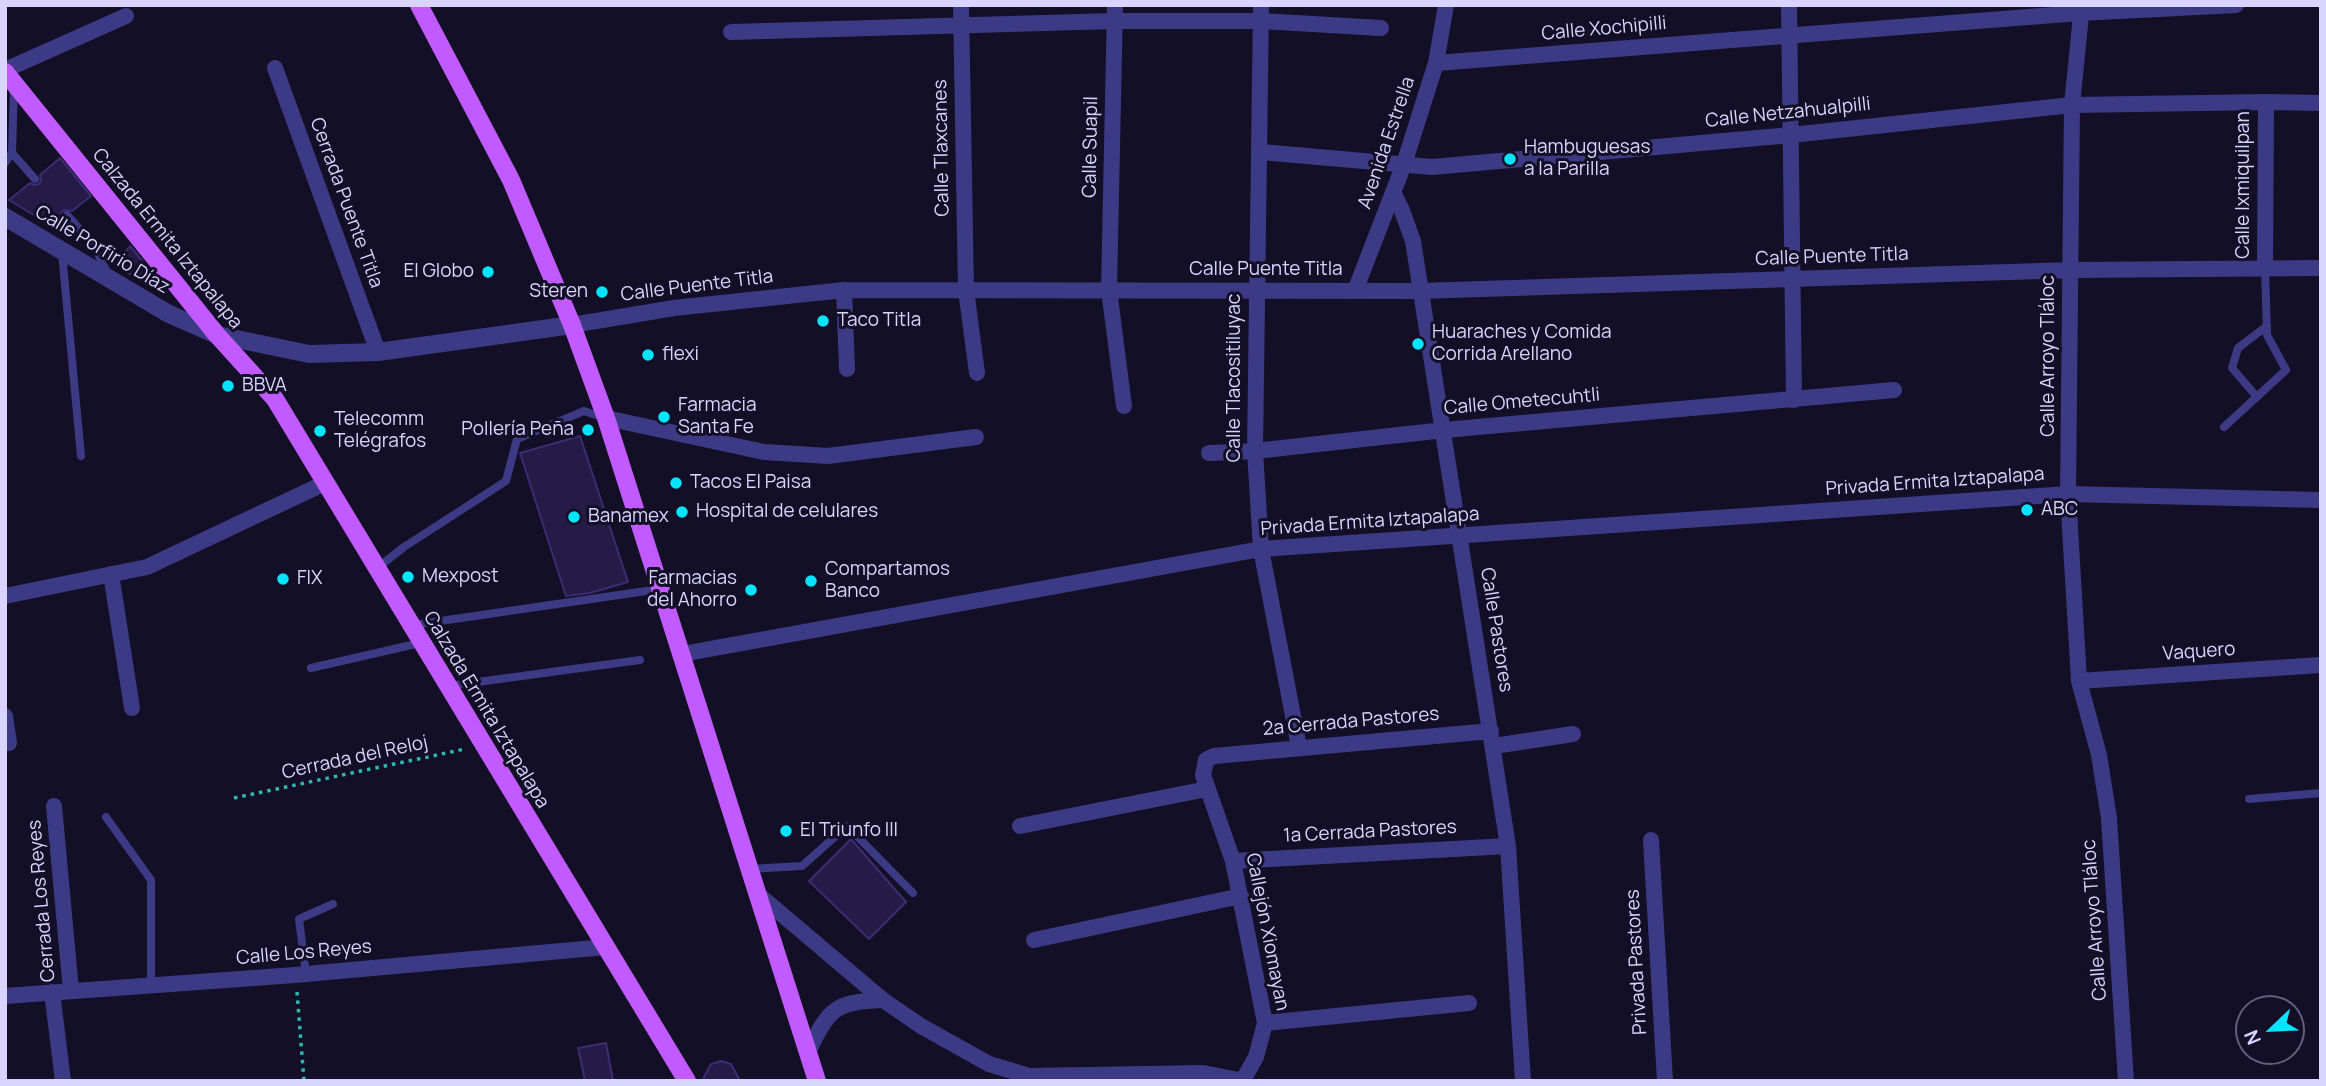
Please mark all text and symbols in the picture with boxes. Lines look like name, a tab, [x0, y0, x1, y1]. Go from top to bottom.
street label: Calle Xochipilli	[1540, 12, 1668, 46]
street label: Avenida Estrella	[1354, 74, 1420, 212]
street label: Calle Tlaxcanes	[929, 79, 955, 217]
street label: Calle Netzahualpilli	[1704, 93, 1872, 133]
street label: Calle Suapil	[1079, 96, 1103, 198]
street label: Calle Ixmiquilpan	[2233, 111, 2255, 259]
street label: Cerrada Puente Titla	[305, 115, 387, 291]
place label: Hambuguesas a la Parilla	[1524, 137, 1650, 181]
street label: Calzada Ermita Iztapalapa	[87, 144, 247, 334]
marker: Hambuguesas a la Parilla	[1502, 151, 1518, 167]
street label: Calle Porfirio Díaz	[31, 201, 173, 299]
street label: Calle Puente Titla	[1755, 243, 1909, 271]
street label: Calle Puente Titla	[1189, 259, 1343, 281]
place label: El Globo	[403, 261, 474, 283]
marker: El Globo	[480, 264, 496, 280]
street label: Calle Puente Titla	[620, 265, 774, 307]
street label: Calle Arroyo Tláloc	[2038, 275, 2060, 437]
place label: Steren	[529, 281, 588, 303]
marker: Steren	[594, 284, 610, 300]
street label: Calle Tlacositiluyac	[1224, 294, 1246, 462]
place label: Taco Titla	[837, 310, 921, 332]
marker: Taco Titla	[815, 313, 831, 329]
place label: Huaraches y Comida Corrida Arellano	[1432, 322, 1612, 366]
marker: Huaraches y Comida Corrida Arellano	[1410, 336, 1426, 352]
place label: flexi	[662, 344, 699, 366]
marker: flexi	[640, 347, 656, 363]
place label: BBVA	[242, 375, 287, 397]
marker: BBVA	[220, 378, 236, 394]
street label: Calle Ometecuhtli	[1443, 384, 1601, 420]
place label: Farmacia Santa Fe	[678, 395, 756, 439]
place label: Telecomm Telégrafos	[334, 409, 426, 453]
marker: Farmacia Santa Fe	[656, 409, 672, 425]
place label: Pollería Peña	[461, 419, 574, 441]
marker: Pollería Peña	[580, 422, 596, 438]
marker: Telecomm Telégrafos	[312, 423, 328, 439]
street label: Privada Ermita Iztapalapa	[1825, 463, 2045, 501]
place label: Tacos El Paisa	[690, 472, 811, 494]
marker: Tacos El Paisa	[668, 475, 684, 491]
place label: ABC	[2041, 499, 2078, 521]
place label: Hospital de celulares	[696, 501, 878, 523]
marker: ABC	[2019, 502, 2035, 518]
street label: Privada Ermita Iztapalapa	[1260, 503, 1480, 541]
marker: Hospital de celulares	[674, 504, 690, 520]
place label: Banamex	[588, 506, 669, 528]
marker: Banamex	[566, 509, 582, 525]
place label: Compartamos Banco	[825, 559, 950, 603]
place label: Mexpost	[422, 566, 499, 588]
street label: Calle Pastores	[1475, 566, 1517, 694]
place label: FIX	[297, 568, 323, 590]
place label: Farmacias del Ahorro	[647, 568, 737, 612]
marker: Mexpost	[400, 569, 416, 585]
marker: FIX	[275, 571, 291, 587]
marker: Compartamos Banco	[803, 573, 819, 589]
marker: Farmacias del Ahorro	[743, 582, 759, 598]
street label: Calzada Ermita Iztapalapa	[418, 607, 554, 813]
street label: Vaquero	[2162, 638, 2236, 666]
street label: 2a Cerrada Pastores	[1262, 703, 1440, 741]
street label: Cerrada del Reloj	[280, 731, 430, 785]
street label: 1a Cerrada Pastores	[1283, 816, 1457, 848]
street label: Cerrada Los Reyes	[24, 819, 60, 983]
place label: El Triunfo III	[800, 820, 898, 842]
marker: El Triunfo III	[778, 823, 794, 839]
street label: Calle Arroyo Tláloc	[2078, 839, 2112, 1001]
street label: Callejón Xiomayan	[1241, 851, 1293, 1013]
street label: Privada Pastores	[1622, 889, 1652, 1035]
street label: Calle Los Reyes	[235, 936, 373, 970]
north arrow	[2235, 995, 2305, 1065]
text: N	[2238, 1026, 2267, 1049]

